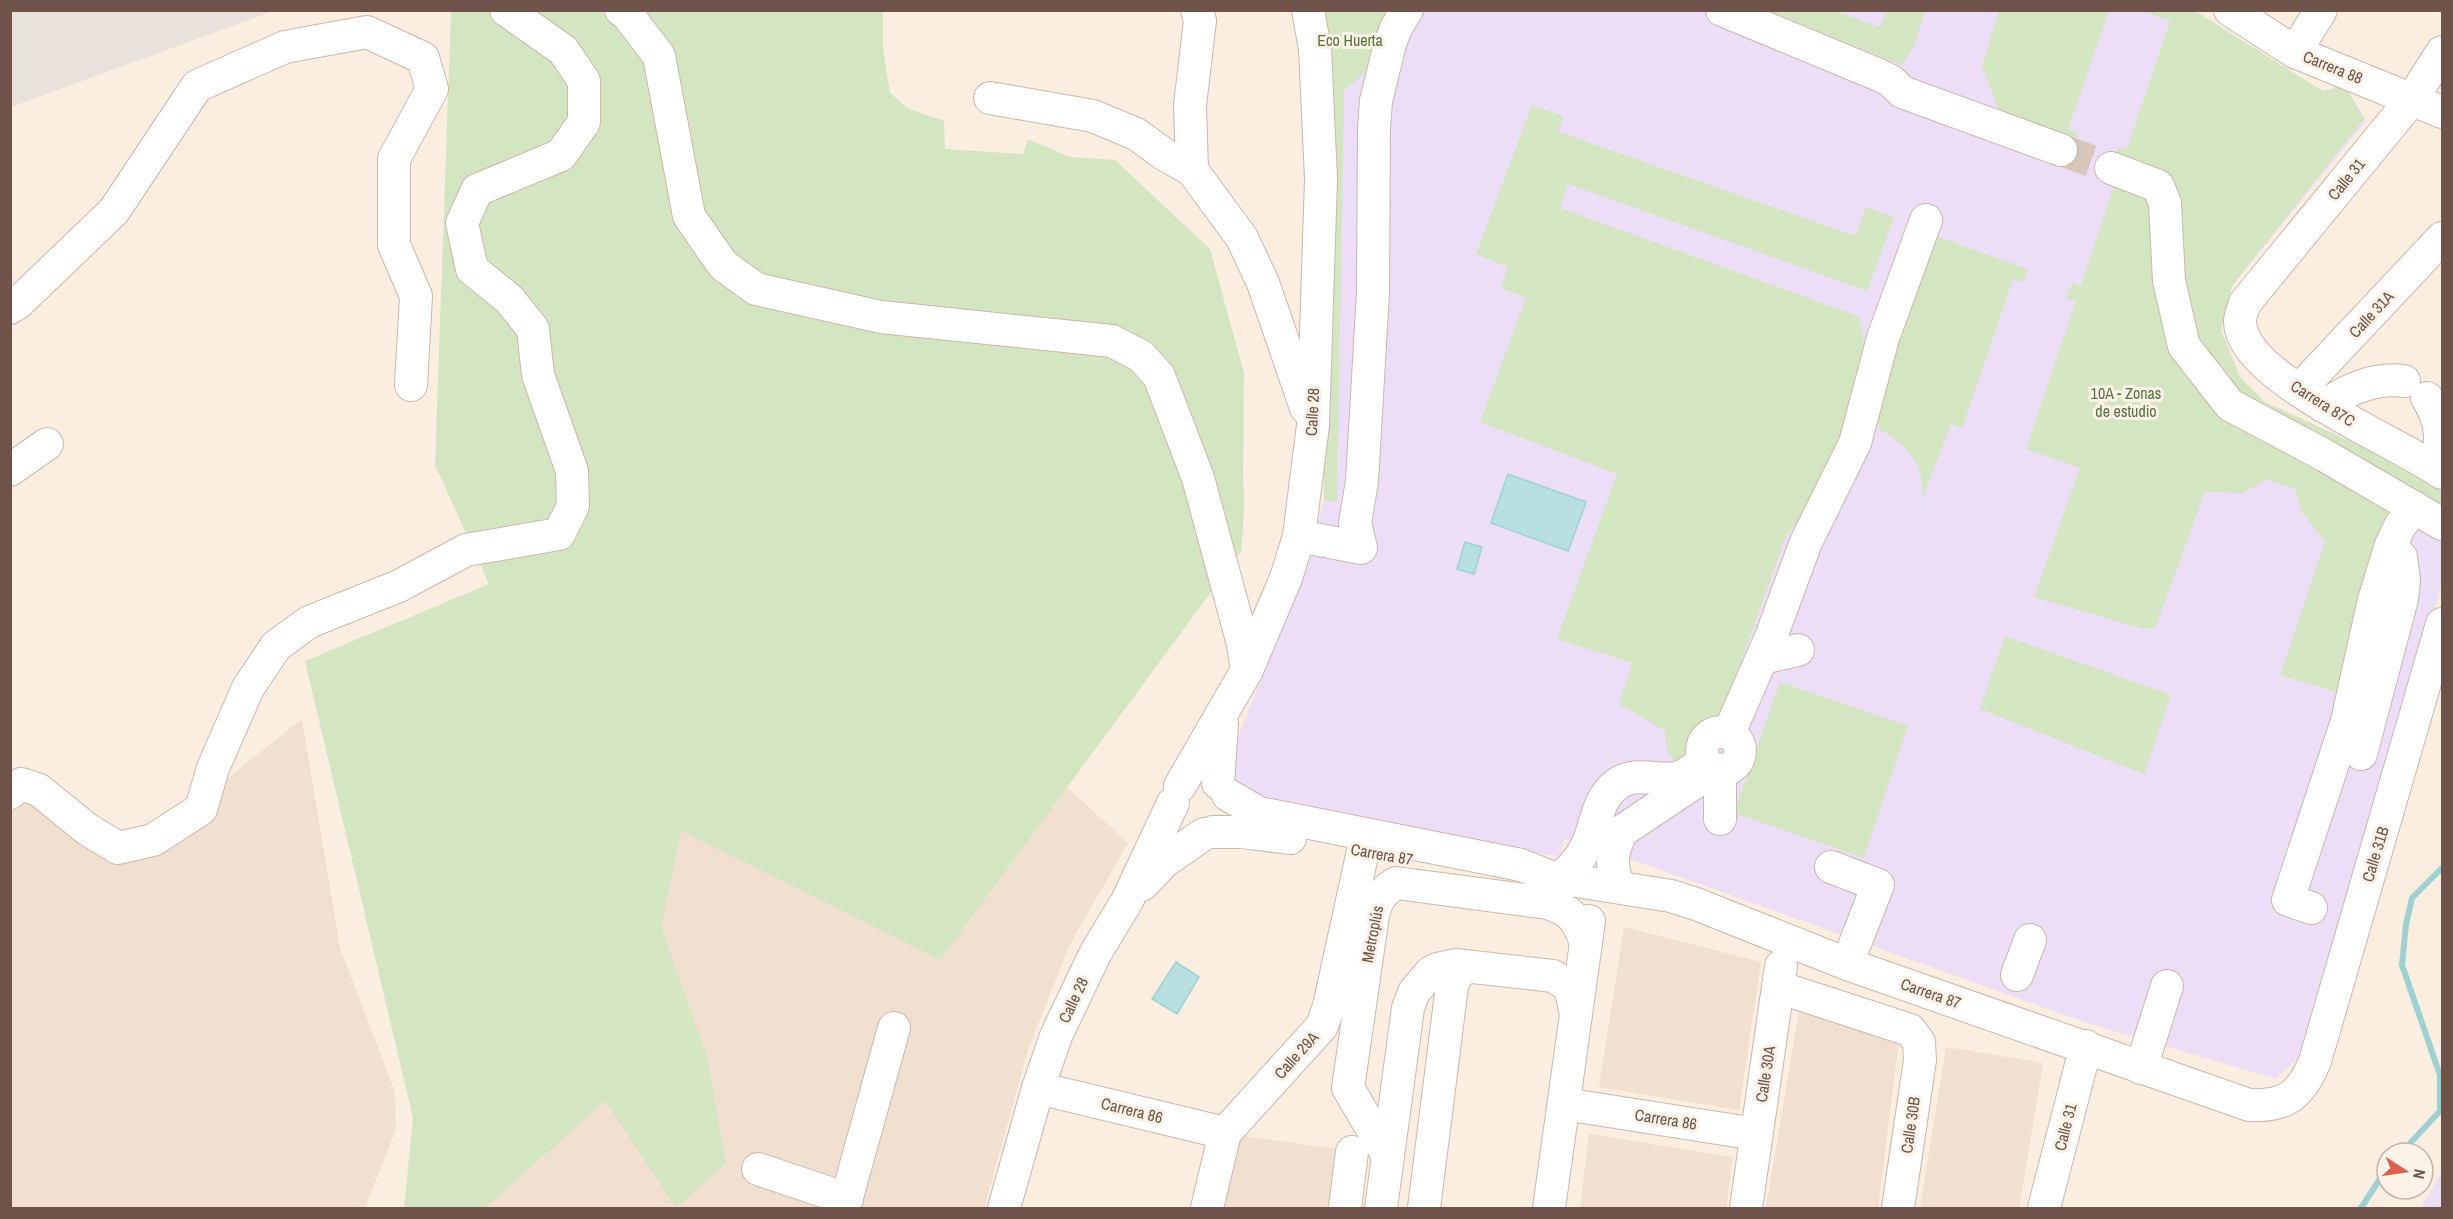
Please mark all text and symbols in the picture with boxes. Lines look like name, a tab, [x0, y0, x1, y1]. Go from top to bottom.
park label: Eco Huerta	[1317, 29, 1384, 51]
street label: Carrera 88	[2300, 45, 2366, 89]
street label: Calle 31	[2322, 153, 2370, 205]
street label: Calle 31A	[2344, 286, 2399, 342]
street label: Carrera 87C	[2287, 375, 2359, 431]
park label: 10A - Zonas de estudio	[2091, 382, 2161, 422]
street label: Calle 28	[1300, 387, 1324, 437]
street label: Calle 31B	[2356, 823, 2394, 884]
street label: Carrera 87	[1349, 838, 1415, 870]
street label: Metroplús	[1356, 904, 1388, 964]
street label: Carrera 87	[1898, 972, 1964, 1014]
street label: Calle 28	[1053, 974, 1093, 1026]
street label: Calle 29A	[1269, 1026, 1323, 1083]
street label: Calle 30A	[1750, 1044, 1780, 1104]
street label: Carrera 86	[1099, 1092, 1165, 1128]
street label: Calle 30B	[1895, 1095, 1925, 1155]
street label: Calle 31	[2049, 1100, 2082, 1153]
street label: Carrera 86	[1633, 1103, 1699, 1135]
north arrow	[2375, 1141, 2435, 1201]
text: N	[2408, 1167, 2431, 1181]

